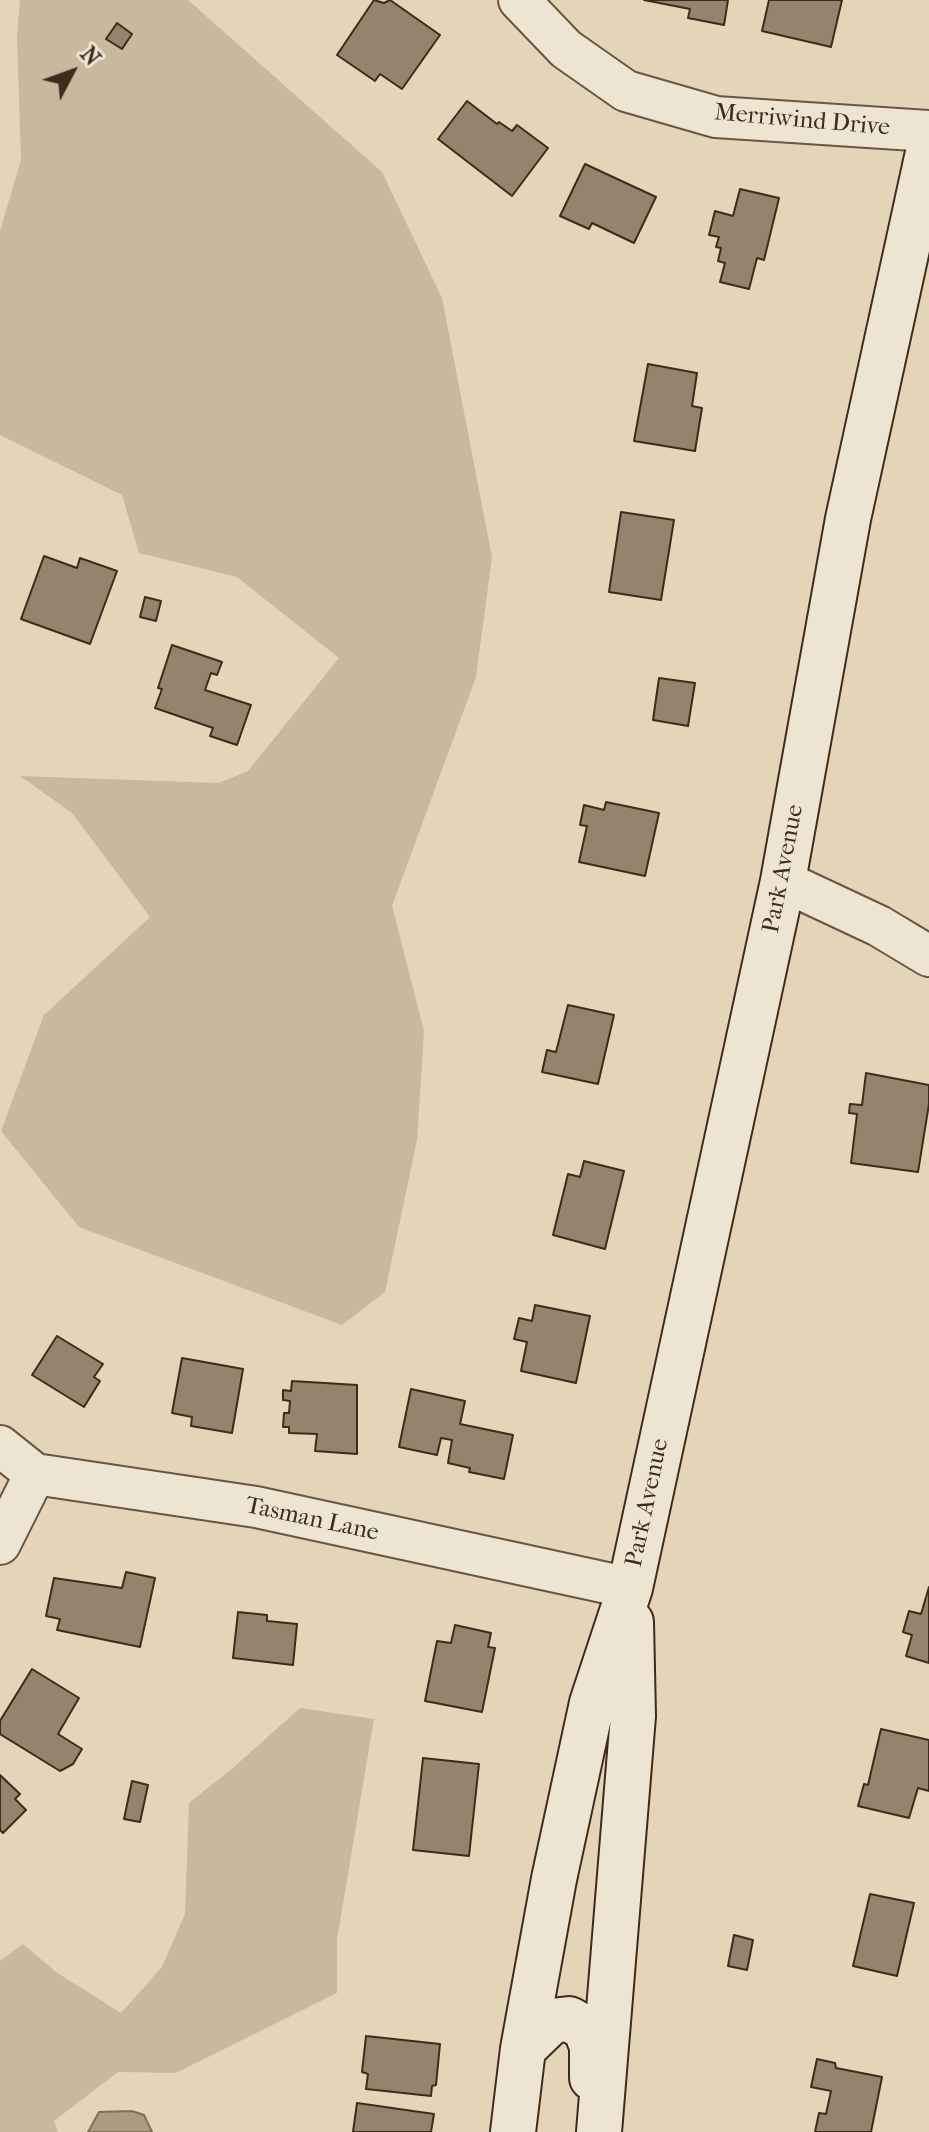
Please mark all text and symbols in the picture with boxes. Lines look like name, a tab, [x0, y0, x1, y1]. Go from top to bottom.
north arrow	[32, 32, 112, 112]
text: N	[75, 41, 105, 71]
street label: Merriwind Drive	[713, 99, 891, 143]
street label: Park Avenue	[757, 802, 811, 936]
street label: Park Avenue	[620, 1436, 676, 1570]
street label: Tasman Lane	[243, 1492, 381, 1548]

